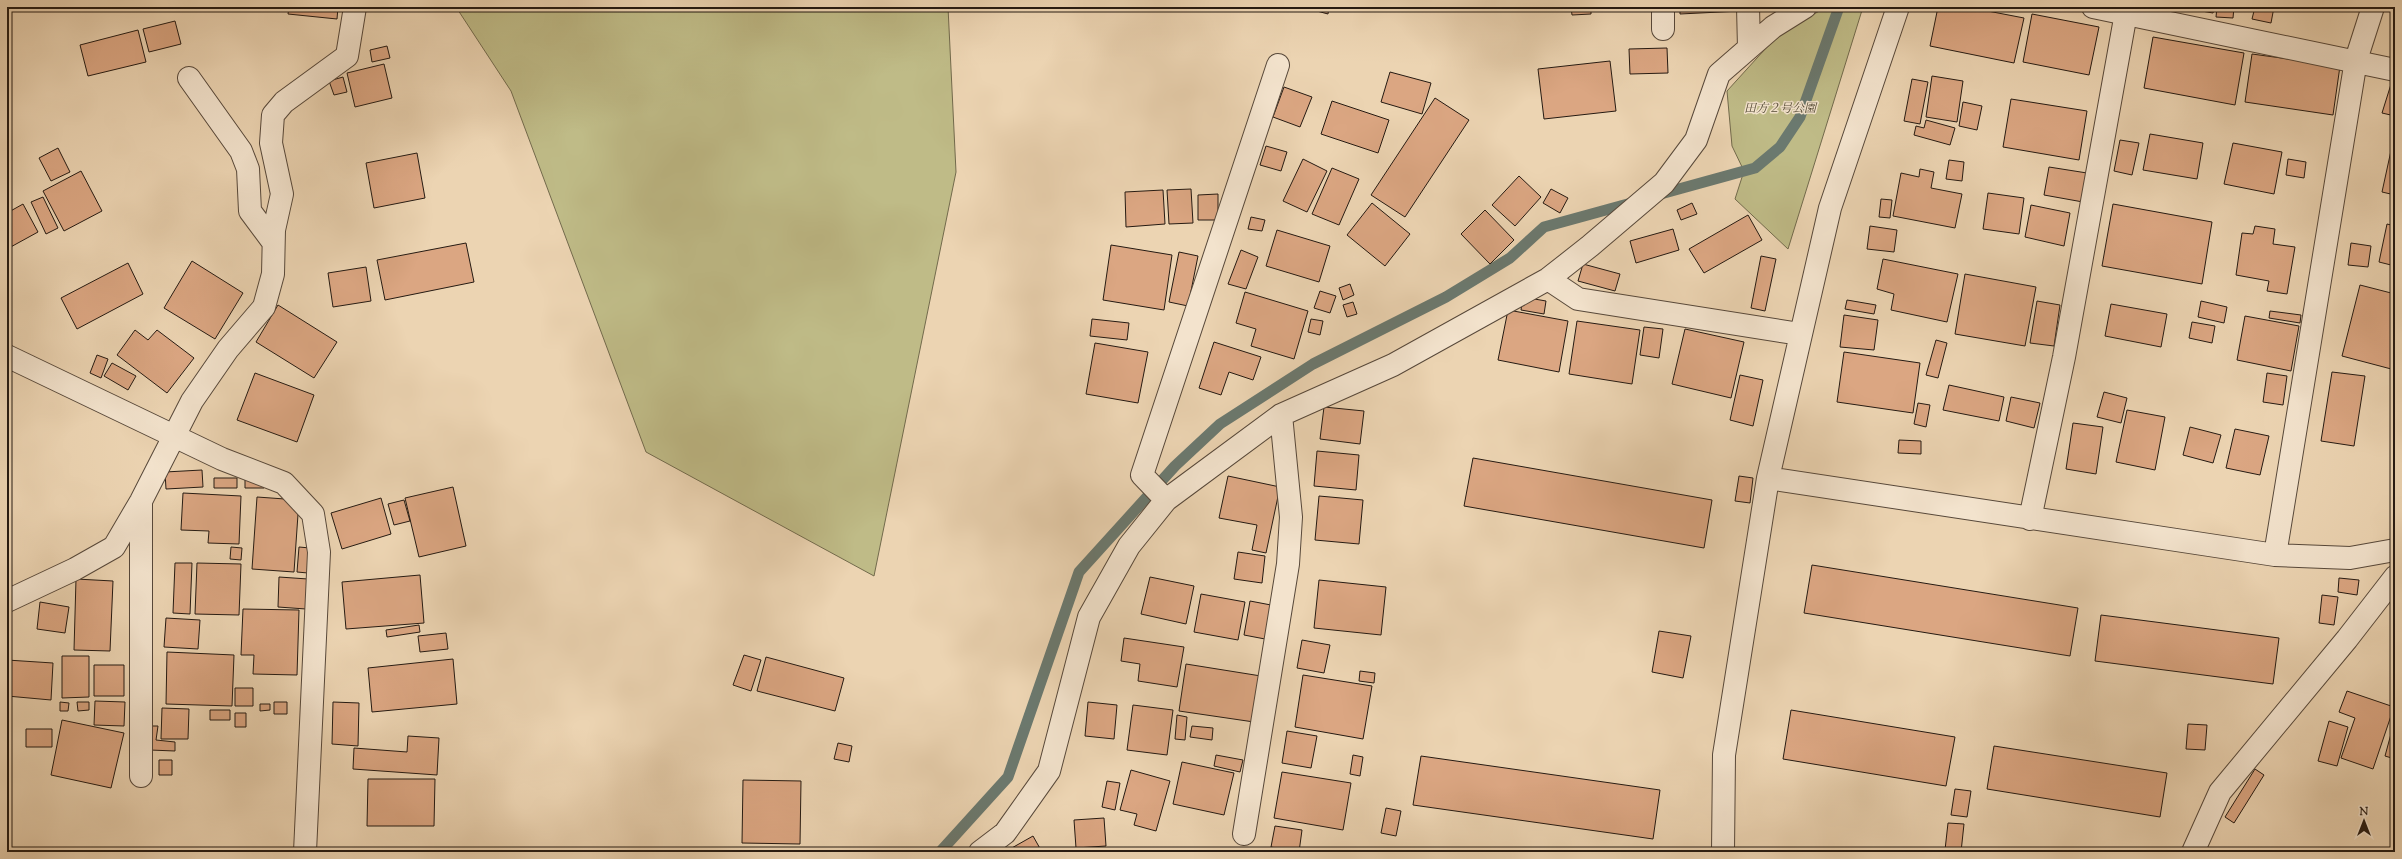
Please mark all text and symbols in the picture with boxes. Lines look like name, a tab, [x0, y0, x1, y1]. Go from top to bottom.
park label: 田方２号公園	[1744, 100, 1818, 118]
north arrow	[2344, 801, 2384, 841]
text: N	[2359, 804, 2369, 820]

